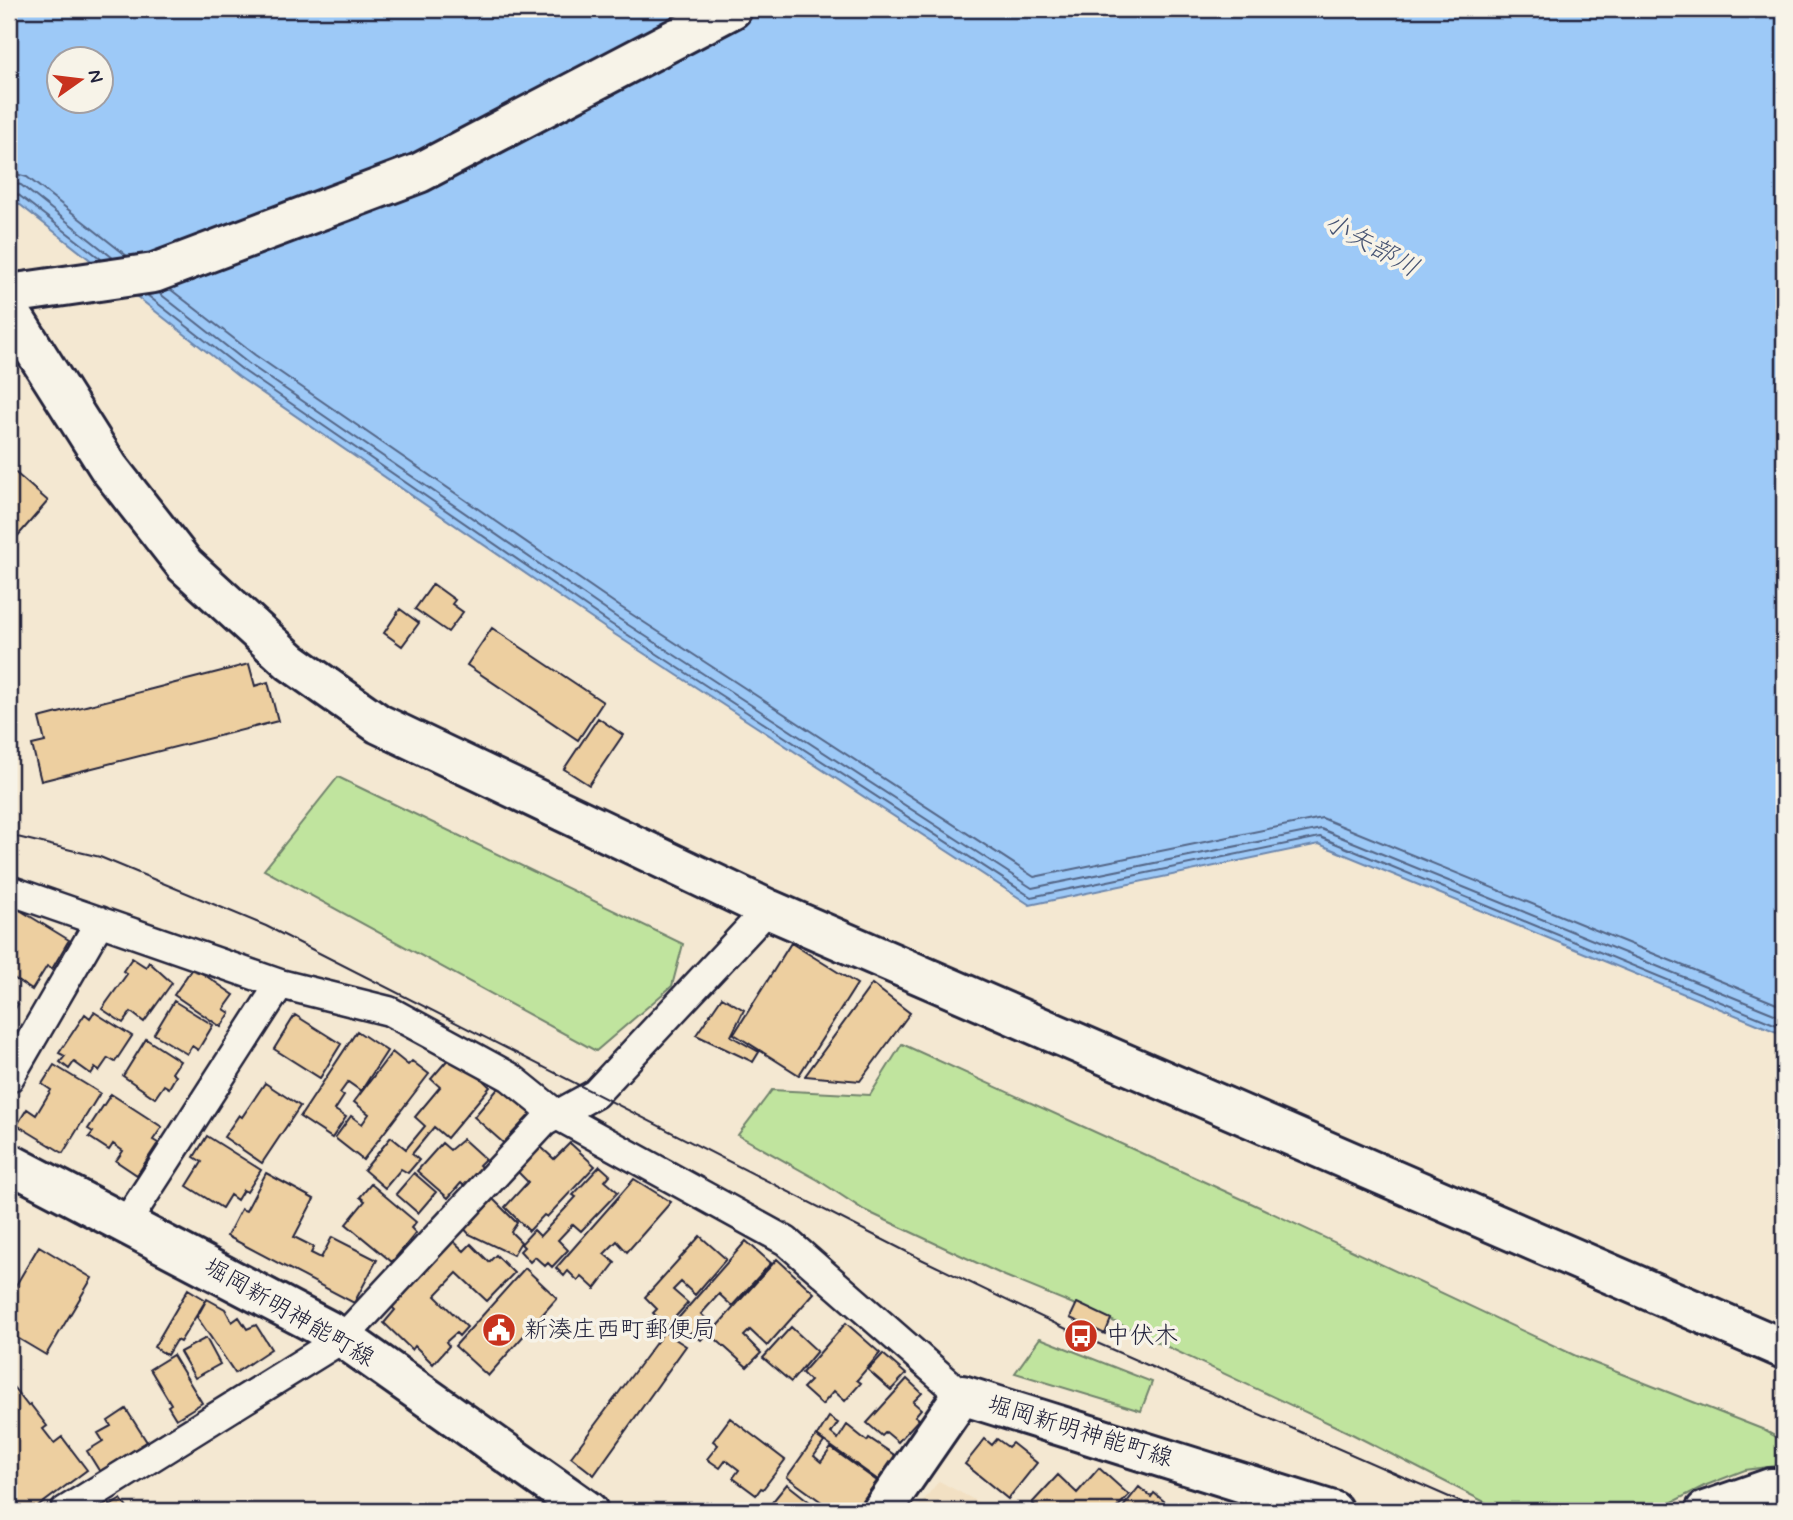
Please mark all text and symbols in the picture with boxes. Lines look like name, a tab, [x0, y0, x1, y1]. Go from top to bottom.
north arrow	[46, 46, 116, 116]
text: N	[81, 67, 109, 85]
water label: 小矢部川	[1317, 206, 1425, 286]
street label: 堀岡新明神能町線	[198, 1252, 380, 1374]
public building icon: 新湊庄西町郵便局	[480, 1311, 518, 1349]
place label: 新湊庄西町郵便局	[524, 1315, 716, 1346]
bus stop icon: 中伏木	[1062, 1317, 1100, 1355]
place label: 中伏木	[1106, 1321, 1178, 1352]
street label: 堀岡新明神能町線	[984, 1389, 1176, 1475]

